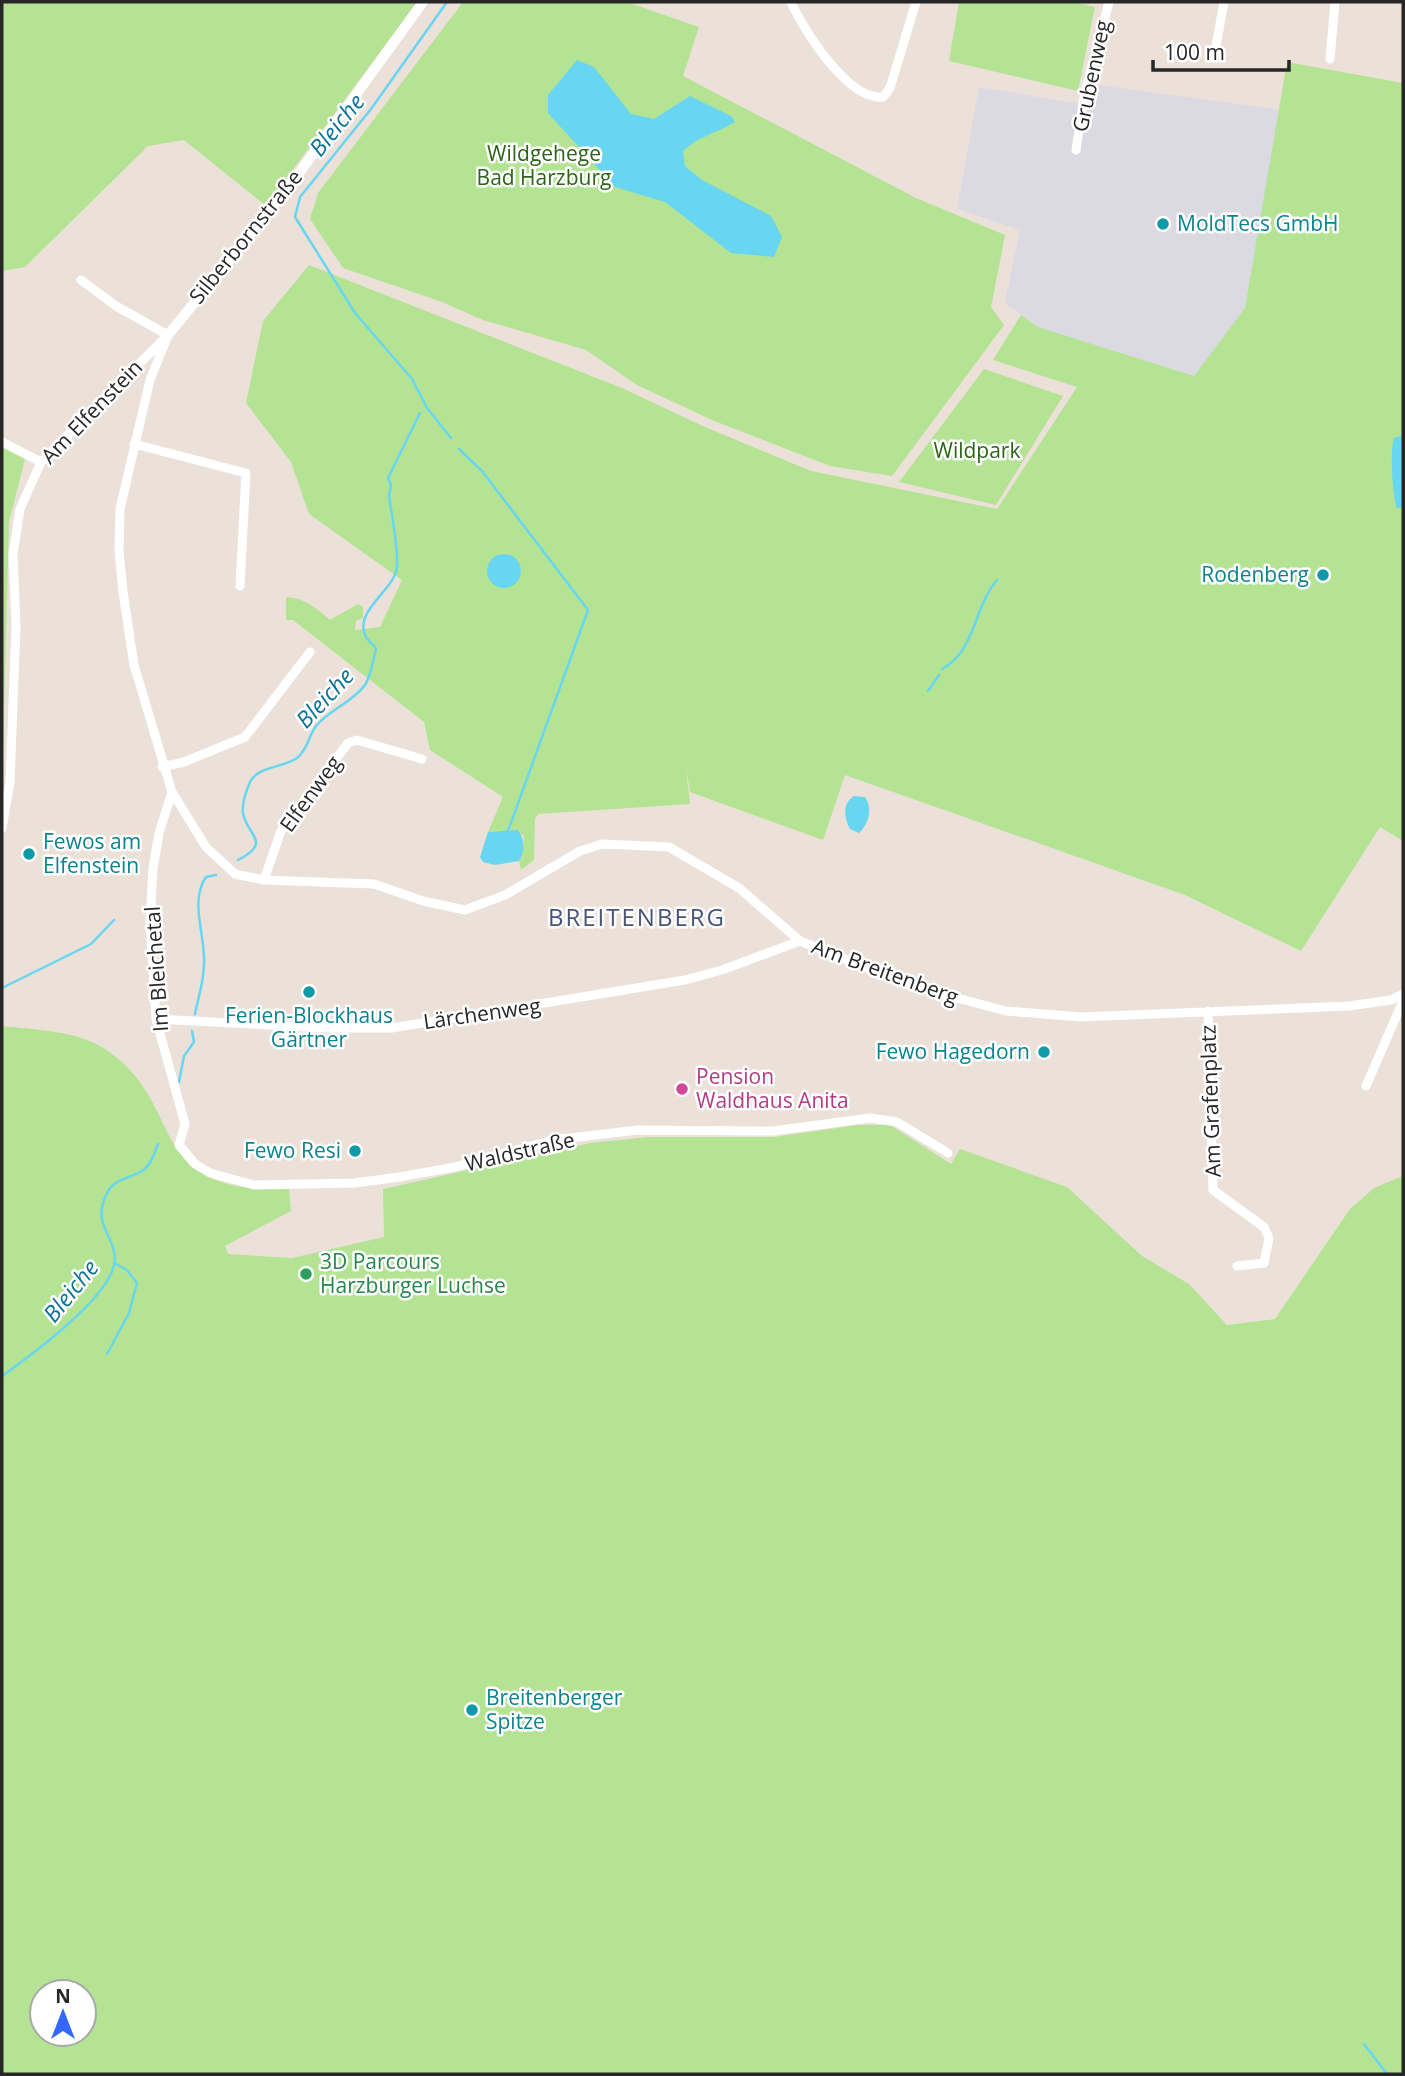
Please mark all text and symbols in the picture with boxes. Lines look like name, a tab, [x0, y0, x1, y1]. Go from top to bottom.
street label: Grubenweg	[1066, 17, 1117, 134]
scale bar	[1153, 28, 1290, 72]
text: 100 m	[1164, 38, 1225, 66]
water label: Bleiche	[301, 86, 371, 162]
park label: Wildgehege Bad Harzburg	[477, 139, 611, 191]
street label: Silberbornstraße	[182, 163, 308, 309]
place label: MoldTecs GmbH	[1177, 209, 1339, 237]
marker: MoldTecs GmbH	[1155, 216, 1171, 232]
street label: Am Elfenstein	[35, 353, 148, 469]
park label: Wildpark	[934, 436, 1020, 464]
place label: Rodenberg	[1201, 560, 1309, 588]
marker: Rodenberg	[1315, 567, 1331, 583]
water label: Bleiche	[288, 660, 361, 735]
street label: Elfenweg	[273, 750, 347, 837]
place label: Fewos am Elfenstein	[43, 827, 141, 879]
marker: Fewos am Elfenstein	[21, 846, 37, 862]
district label: BREITENBERG	[548, 900, 726, 933]
street label: Im Bleichetal	[138, 905, 174, 1033]
street label: Am Breitenberg	[808, 932, 963, 1011]
marker: Ferien-Blockhaus Gärtner	[301, 984, 317, 1000]
street label: Lärchenweg	[421, 991, 542, 1035]
place label: Ferien-Blockhaus Gärtner	[225, 1001, 393, 1053]
street label: Am Grafenplatz	[1193, 1024, 1227, 1178]
place label: Fewo Hagedorn	[876, 1037, 1030, 1065]
marker: Fewo Hagedorn	[1036, 1044, 1052, 1060]
place label: Pension Waldhaus Anita	[696, 1062, 849, 1114]
marker: Pension Waldhaus Anita	[674, 1081, 690, 1097]
street label: Waldstraße	[462, 1125, 577, 1177]
place label: Fewo Resi	[244, 1136, 341, 1164]
marker: Fewo Resi	[347, 1143, 363, 1159]
place label: 3D Parcours Harzburger Luchse	[320, 1247, 506, 1299]
water label: Bleiche	[35, 1252, 105, 1328]
marker: 3D Parcours Harzburger Luchse	[298, 1266, 314, 1282]
place label: Breitenberger Spitze	[486, 1683, 623, 1735]
marker: Breitenberger Spitze	[464, 1702, 480, 1718]
north arrow	[28, 1978, 98, 2048]
text: N	[55, 1983, 71, 2009]

